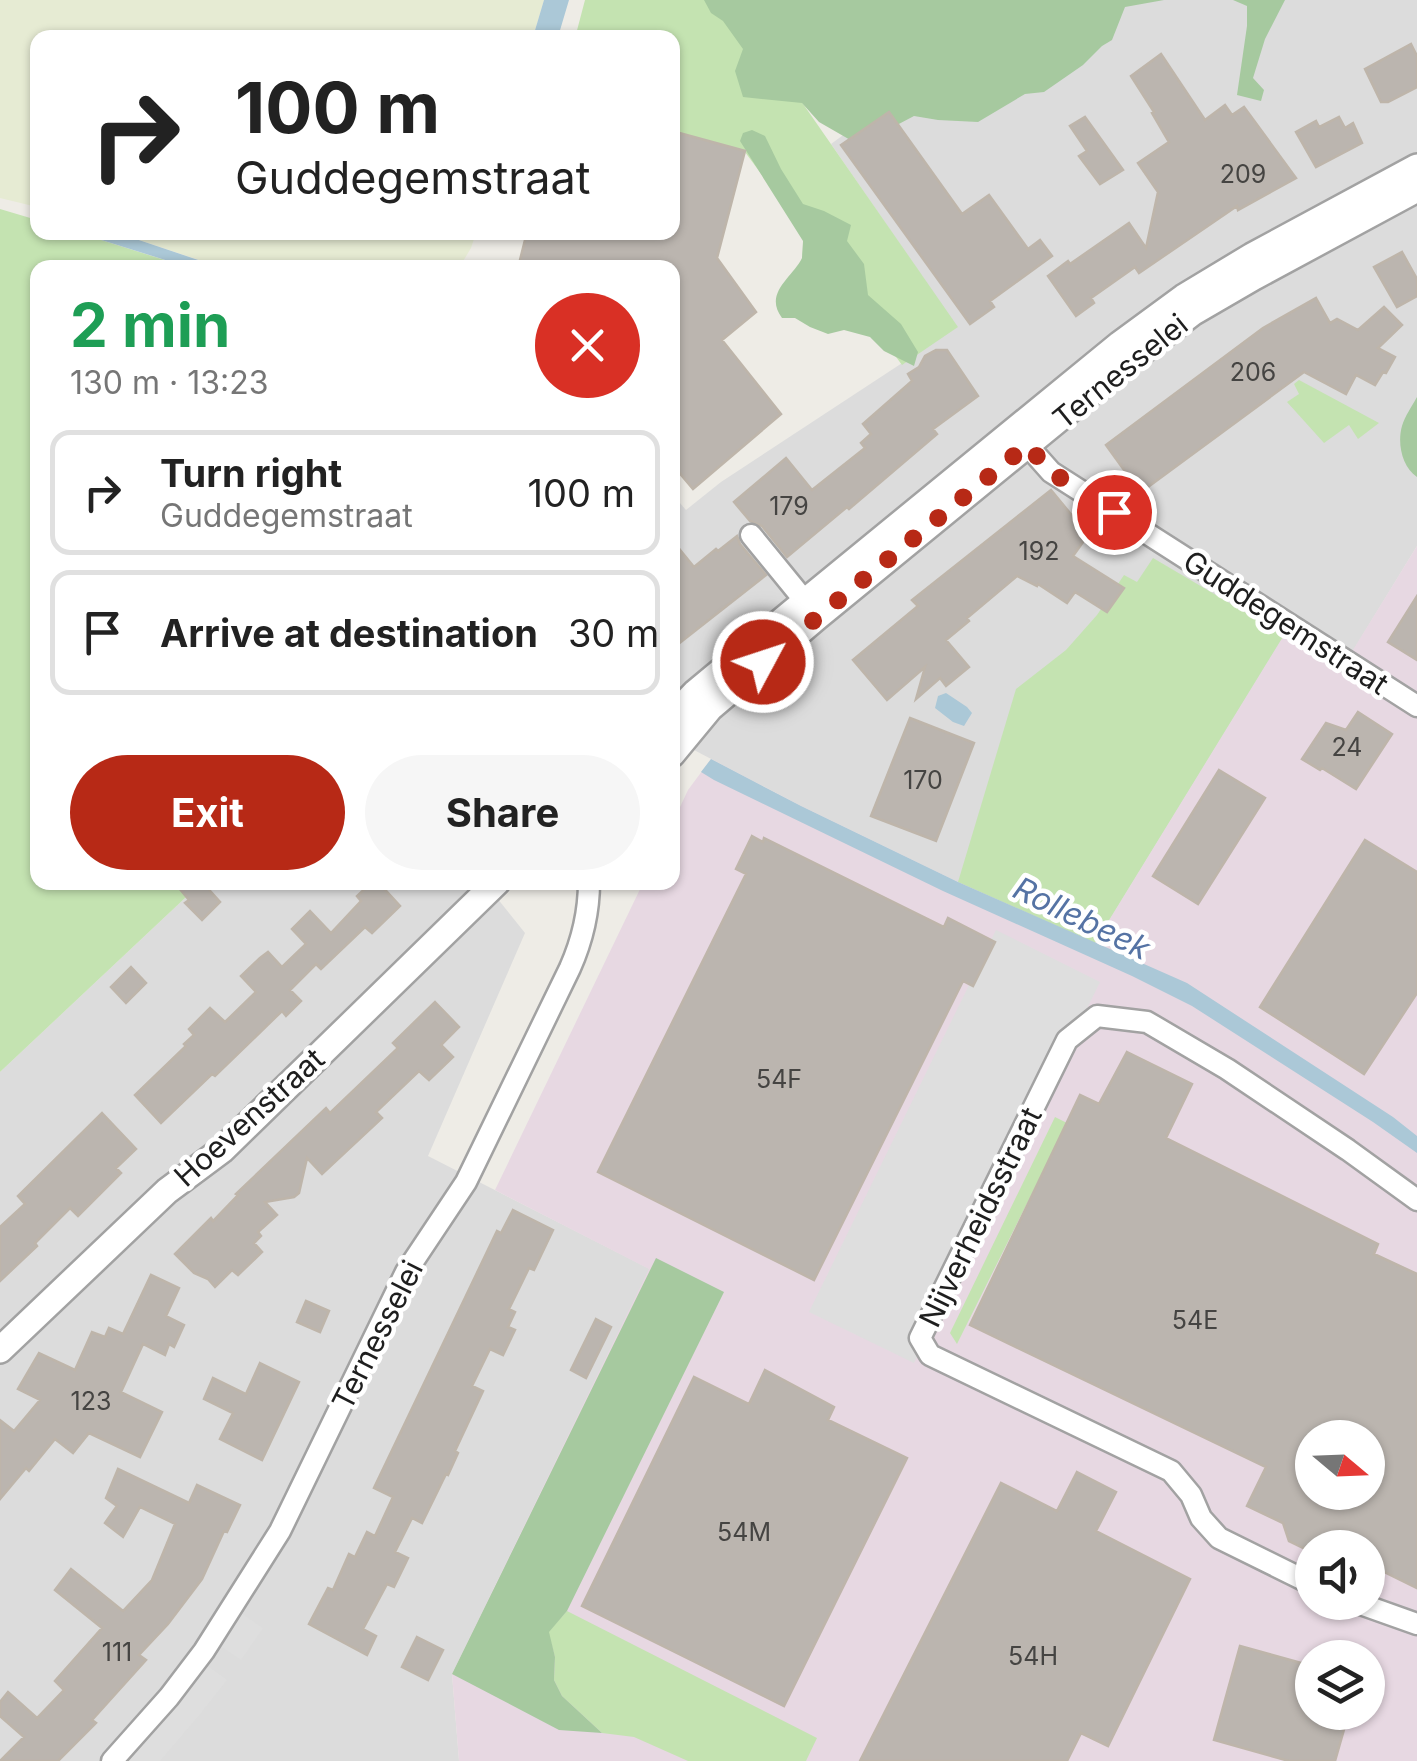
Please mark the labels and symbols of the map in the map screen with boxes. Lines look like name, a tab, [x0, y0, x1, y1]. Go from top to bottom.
house number: 209	[1220, 159, 1266, 189]
street label: Ternesselei	[1045, 306, 1195, 436]
house number: 206	[1230, 357, 1276, 387]
pin	[1072, 470, 1157, 555]
house number: 179	[769, 491, 809, 521]
house number: 192	[1019, 536, 1059, 566]
street label: Guddegemstraat	[1177, 542, 1395, 702]
position arrow	[711, 610, 815, 714]
house number: 24	[1331, 732, 1363, 762]
house number: 170	[903, 765, 943, 795]
water label: Rollebeek	[1007, 868, 1158, 968]
street label: Hoevenstraat	[167, 1040, 331, 1194]
house number: 54F	[756, 1064, 802, 1094]
street label: Nijverheidsstraat	[911, 1101, 1049, 1333]
street label: Ternesselei	[324, 1254, 430, 1416]
house number: 54E	[1172, 1305, 1218, 1335]
house number: 123	[71, 1386, 111, 1416]
north arrow	[1295, 1420, 1385, 1510]
house number: 54M	[717, 1517, 771, 1547]
house number: 111	[102, 1637, 132, 1667]
house number: 54H	[1008, 1641, 1058, 1671]

